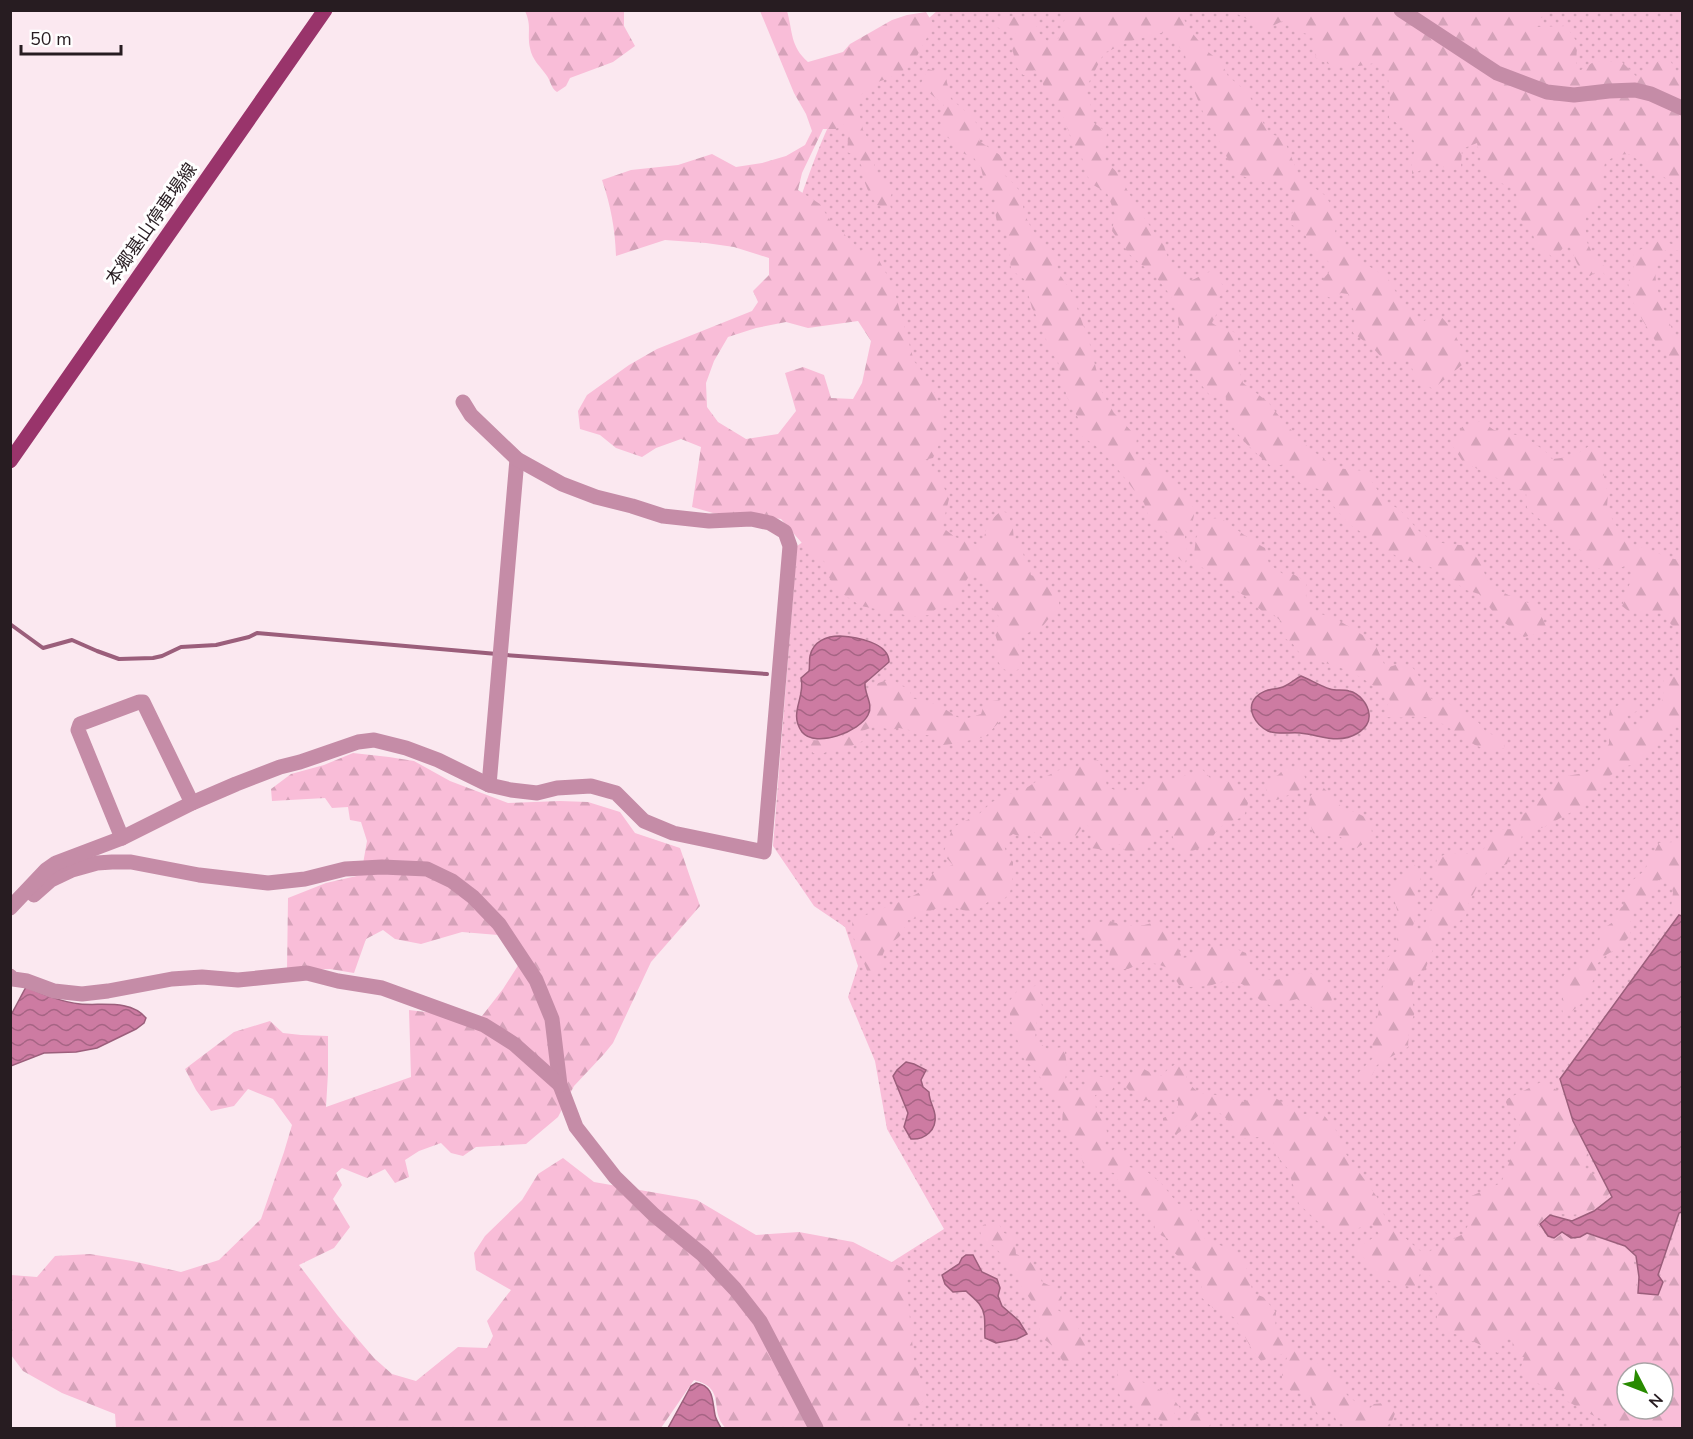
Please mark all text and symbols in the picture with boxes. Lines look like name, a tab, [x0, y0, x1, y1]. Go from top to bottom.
scale bar	[21, 18, 122, 56]
text: 50 m	[30, 27, 72, 51]
street label: 本郷基山停車場線	[100, 158, 202, 290]
north arrow	[1615, 1361, 1675, 1421]
text: N	[1643, 1389, 1668, 1412]

